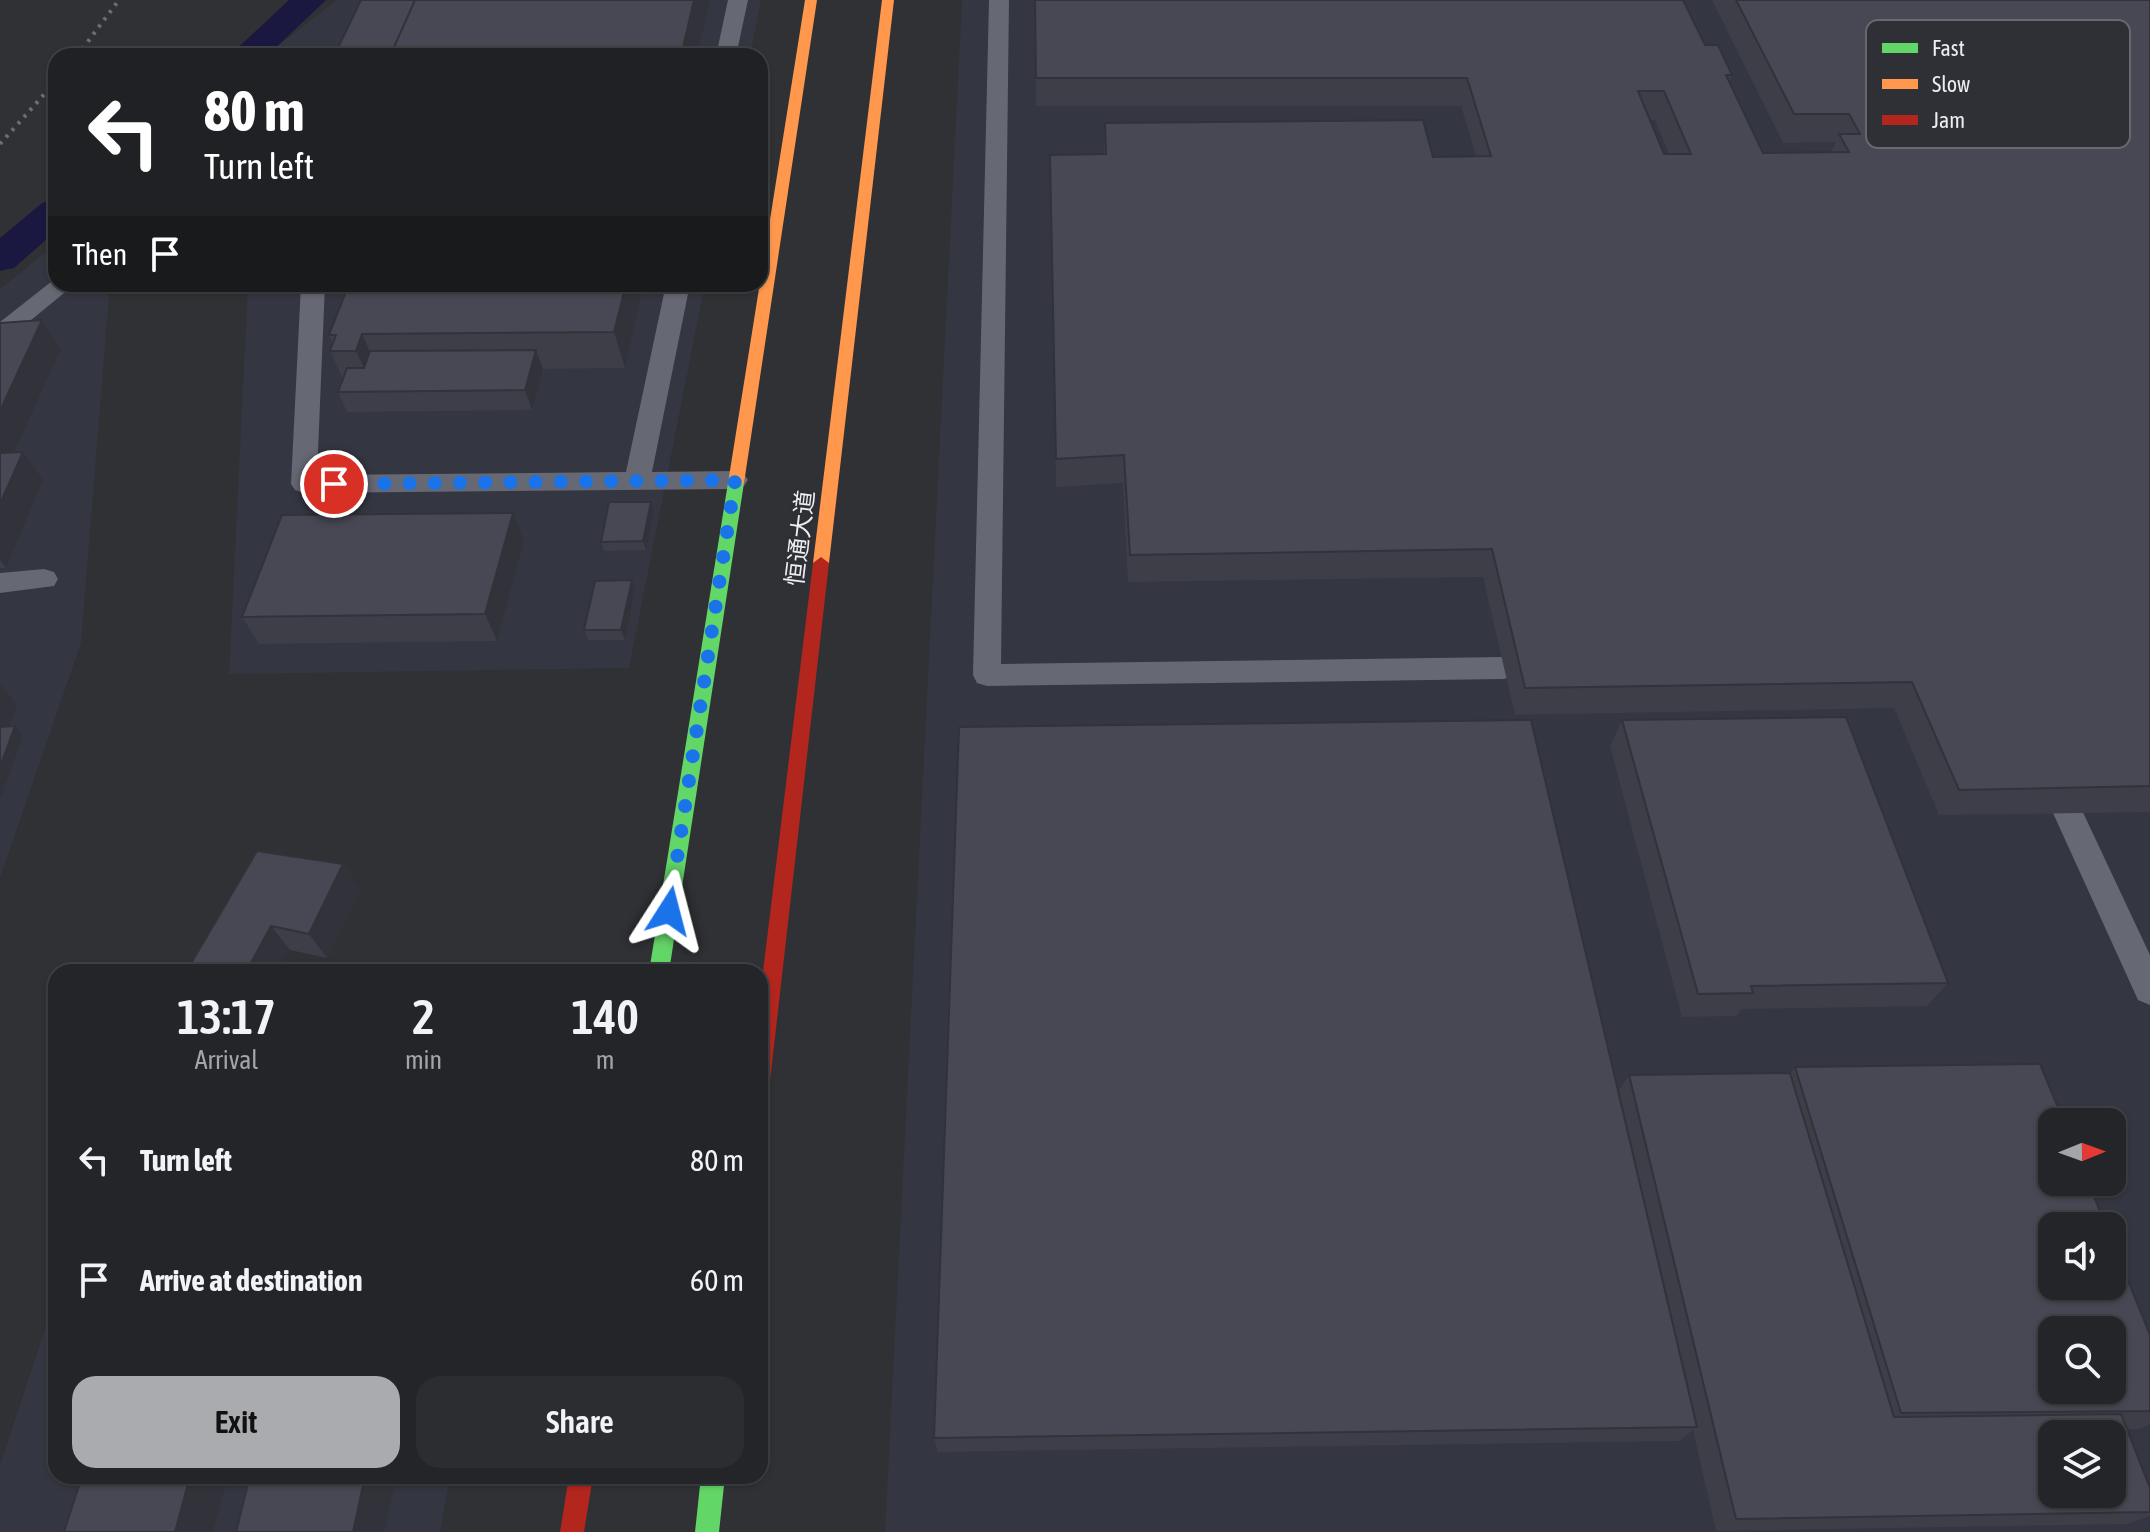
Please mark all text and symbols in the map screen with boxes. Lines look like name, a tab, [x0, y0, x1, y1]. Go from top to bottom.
legend	[1866, 20, 2130, 148]
text: Fast	[1932, 35, 1965, 61]
text: Slow	[1932, 71, 1970, 97]
text: 80 m	[204, 79, 305, 143]
icon: left	[72, 80, 176, 184]
text: Jam	[1932, 107, 1965, 133]
text: Turn left	[204, 145, 314, 187]
icon: arrive	[143, 232, 187, 276]
text: Then	[72, 237, 127, 271]
pin	[300, 450, 368, 518]
icon: arrive	[312, 462, 356, 506]
street label: 恒通大道	[781, 489, 819, 587]
position arrow	[627, 869, 711, 953]
text: 13:17	[177, 989, 276, 1044]
text: 2	[412, 989, 435, 1044]
text: 140	[571, 989, 639, 1044]
text: Arrival	[195, 1045, 258, 1075]
text: min	[405, 1045, 442, 1075]
text: m	[596, 1045, 614, 1075]
north arrow	[2038, 1108, 2126, 1196]
map controls	[2038, 1108, 2126, 1508]
icon: left	[72, 1138, 116, 1182]
text: Turn left	[140, 1143, 232, 1177]
text: 80 m	[690, 1143, 744, 1177]
button: sound	[2038, 1212, 2126, 1300]
icon: arrive	[72, 1258, 116, 1302]
text: Arrive at destination	[140, 1263, 362, 1297]
text: 60 m	[690, 1263, 744, 1297]
button: search	[2038, 1316, 2126, 1404]
button: Exit	[72, 1376, 400, 1468]
button: Share	[416, 1376, 744, 1468]
button: layers	[2038, 1420, 2126, 1508]

